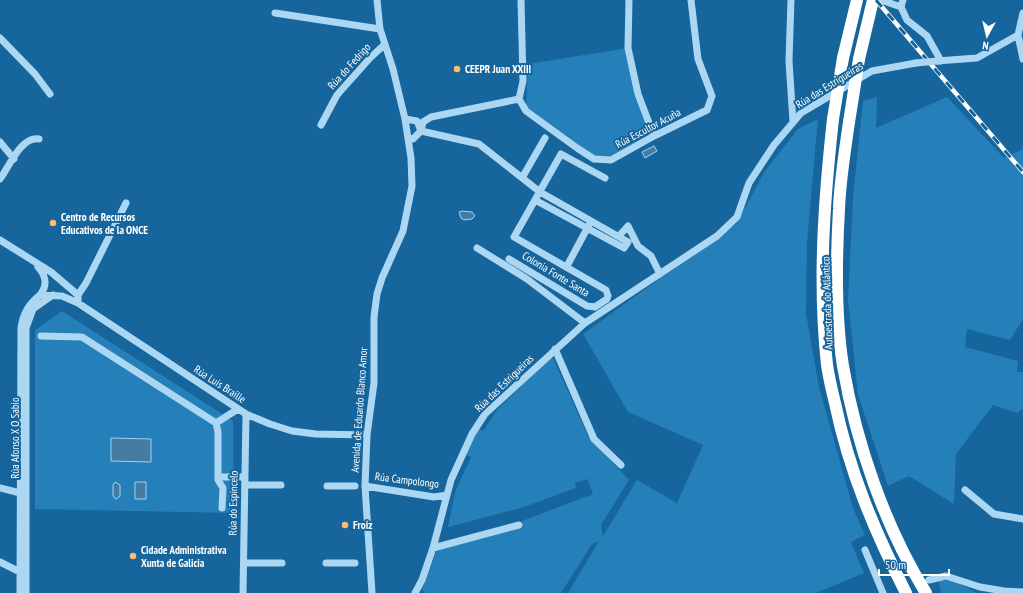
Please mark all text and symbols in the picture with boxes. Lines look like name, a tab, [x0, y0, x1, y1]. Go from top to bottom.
north arrow	[967, 16, 1007, 56]
text: N	[982, 39, 990, 53]
street label: Rúa do Fedrigo	[325, 40, 374, 92]
street label: Rúa das Estrigueiras	[793, 59, 865, 111]
place label: CEEPR Juan XXIII	[465, 62, 531, 76]
marker: CEEPR Juan XXIII	[452, 64, 462, 74]
street label: Rúa Escultor Acuña	[613, 105, 683, 151]
place label: Centro de Recursos Educativos de la ONCE	[61, 210, 148, 237]
marker: Centro de Recursos Educativos de la ONCE	[48, 218, 58, 228]
street label: Colonia Fonte Santa	[520, 248, 592, 300]
street label: Autoestrada do Atlántico	[818, 256, 836, 350]
street label: Avenida de Eduardo Blanco Amor	[348, 347, 370, 473]
street label: Rúa das Estrigueiras	[472, 351, 537, 415]
street label: Rúa Luis Braille	[191, 362, 249, 406]
street label: Rúa Afonso X O Sabio	[8, 397, 22, 479]
street label: Rúa Campolongo	[374, 469, 440, 491]
street label: Rúa do Espincelo	[225, 470, 241, 535]
place label: Froiz	[353, 518, 372, 532]
marker: Froiz	[340, 520, 350, 530]
place label: Cidade Administrativa Xunta de Galicia	[141, 543, 227, 570]
marker: Cidade Administrativa Xunta de Galicia	[128, 551, 138, 561]
scale bar	[879, 551, 949, 577]
text: 50 m	[885, 557, 906, 572]

